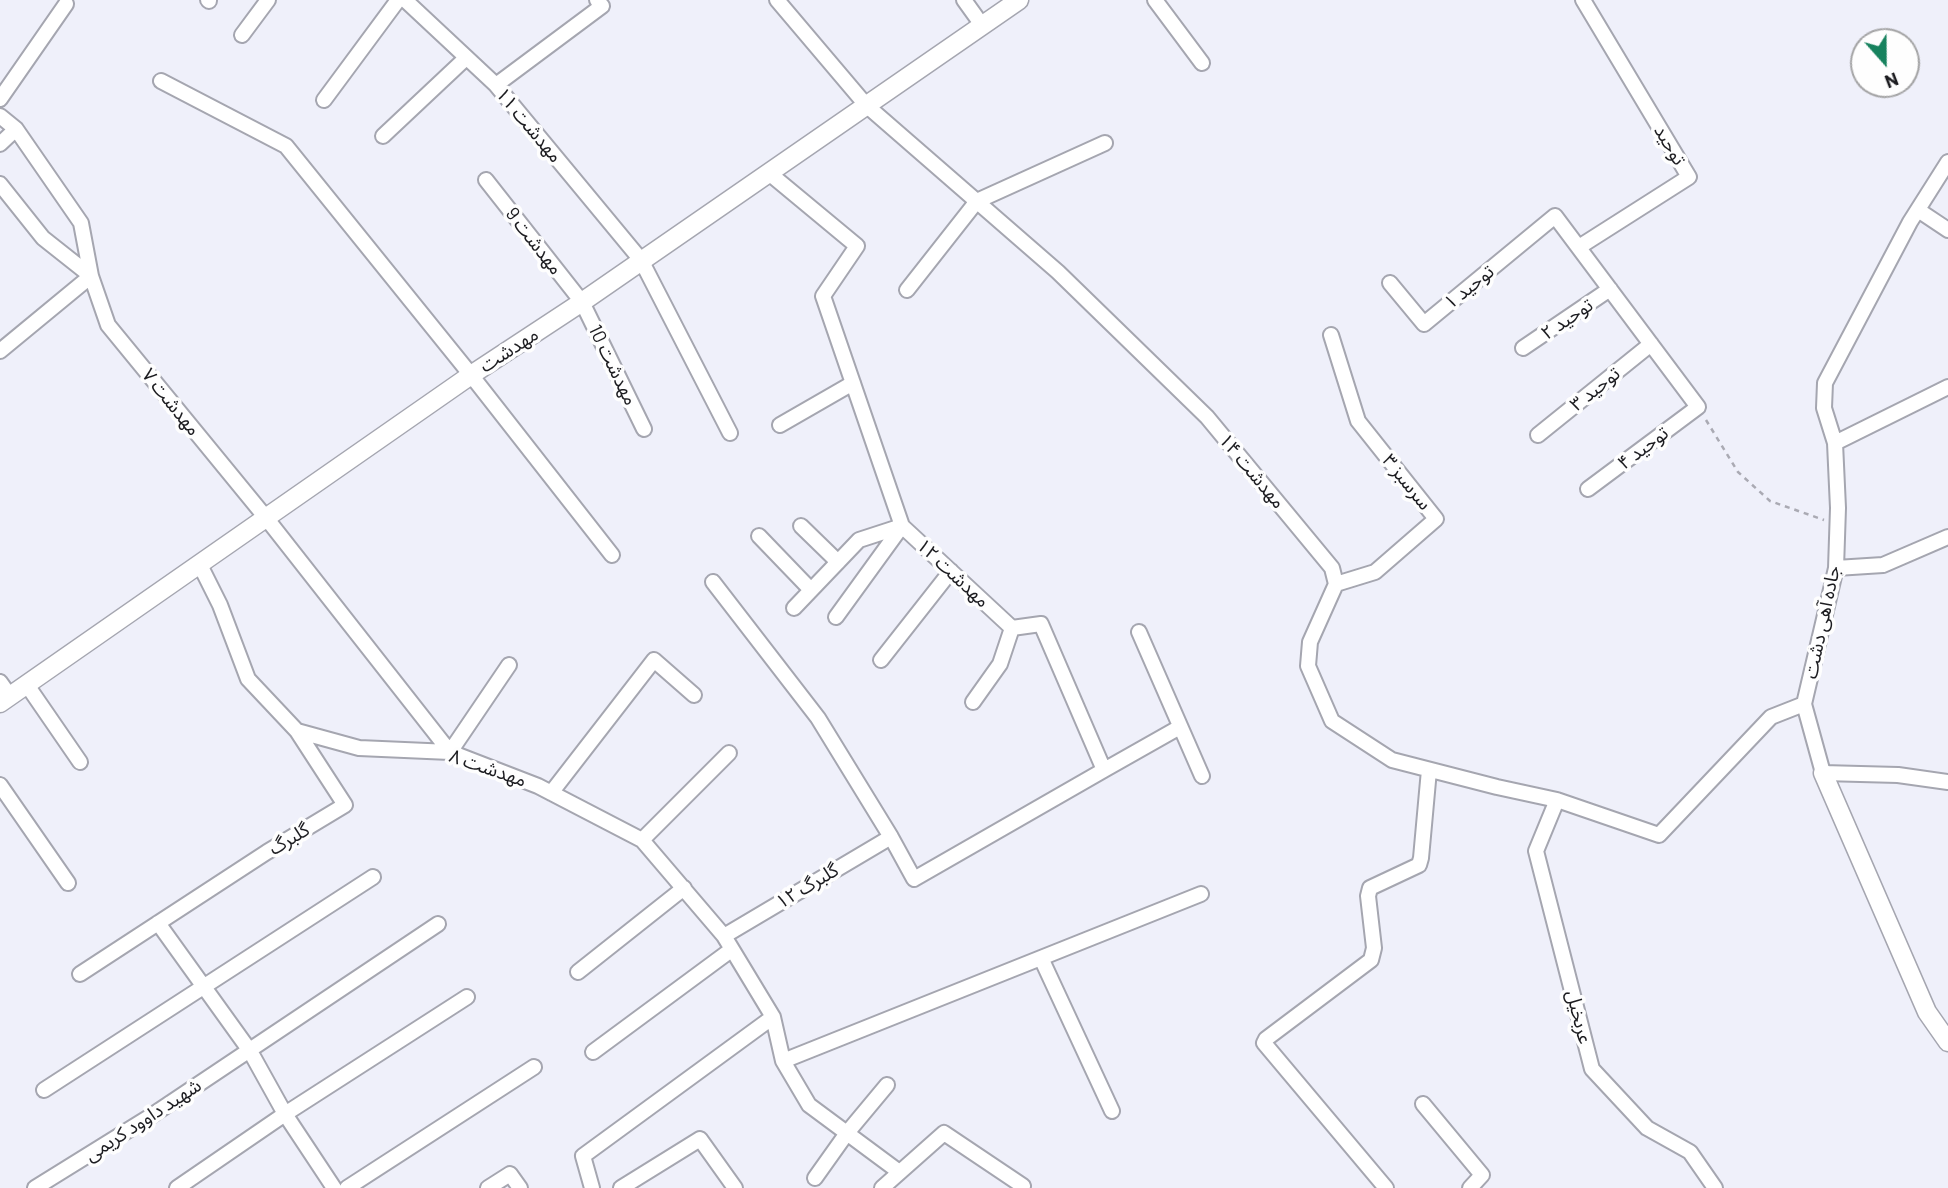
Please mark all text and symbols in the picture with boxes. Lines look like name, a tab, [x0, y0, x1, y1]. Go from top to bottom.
north arrow	[1850, 28, 1920, 98]
text: N	[1882, 68, 1902, 94]
street label: مهدشت ۱۱	[491, 83, 567, 167]
street label: توحید	[1649, 121, 1691, 169]
street label: مهدشت 9	[501, 203, 567, 279]
street label: توحید ۱	[1439, 260, 1499, 314]
street label: توحید ۲	[1537, 293, 1597, 345]
street label: مهدشت 10	[584, 321, 642, 409]
street label: مهدشت	[475, 323, 543, 377]
street label: توحید ۳	[1565, 362, 1625, 416]
street label: مهدشت ۷	[137, 364, 205, 440]
street label: توحید ۴	[1613, 422, 1673, 474]
street label: مهدشت ۱۴	[1214, 429, 1290, 513]
street label: سرسبز ۳	[1378, 449, 1436, 515]
street label: مهدشت ۱۲	[912, 534, 994, 612]
street label: جاده آهی دشت	[1799, 563, 1845, 681]
street label: مهدشت ۸	[446, 744, 530, 792]
street label: گلبرگ	[264, 818, 314, 860]
street label: گلبرگ ١٢	[772, 858, 842, 914]
street label: عربخیل	[1561, 988, 1597, 1046]
street label: شهید داوود کریمی	[80, 1074, 206, 1166]

